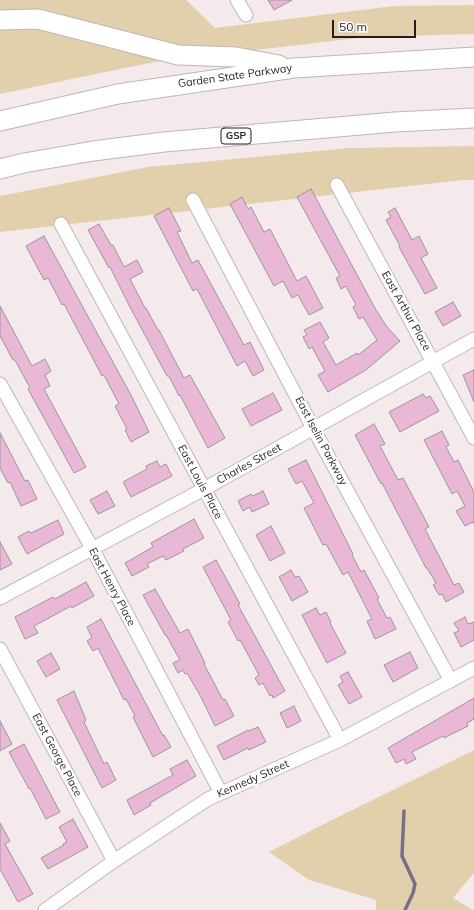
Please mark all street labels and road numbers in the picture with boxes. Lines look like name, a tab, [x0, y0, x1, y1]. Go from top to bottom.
street label: Garden State Parkway	[177, 61, 293, 91]
road number: GSP	[221, 128, 251, 144]
street label: East Arthur Place	[379, 269, 433, 353]
street label: East Iselin Parkway	[292, 394, 350, 488]
street label: Charles Street	[214, 441, 284, 487]
street label: East Louis Place	[175, 443, 225, 521]
street label: East Henry Place	[86, 546, 138, 628]
street label: East George Place	[29, 711, 85, 799]
street label: Kennedy Street	[215, 757, 291, 801]

